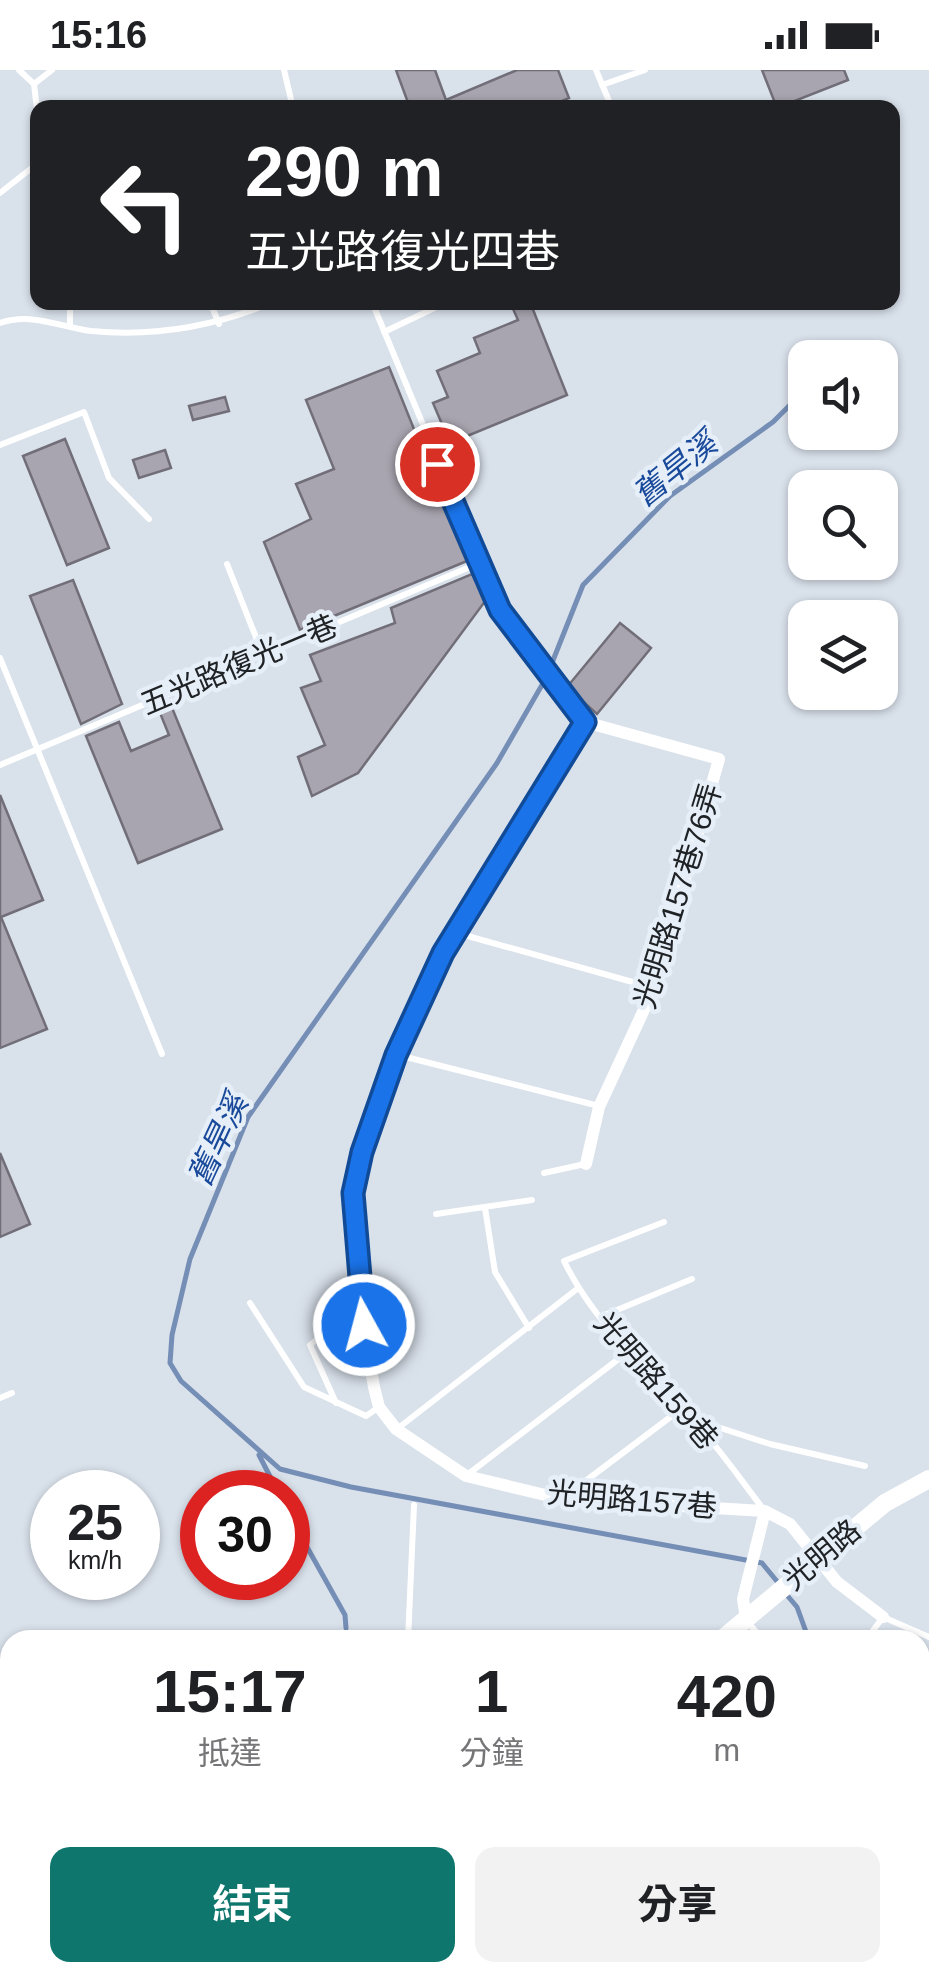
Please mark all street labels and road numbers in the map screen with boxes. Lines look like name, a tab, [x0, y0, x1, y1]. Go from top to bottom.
street label: 五光路復光一巷	[136, 608, 342, 721]
street label: 光明路157巷76弄	[628, 779, 727, 1012]
street label: 光明路159巷	[588, 1306, 725, 1456]
street label: 光明路157巷	[546, 1476, 718, 1523]
street label: 光明路	[777, 1513, 867, 1596]

